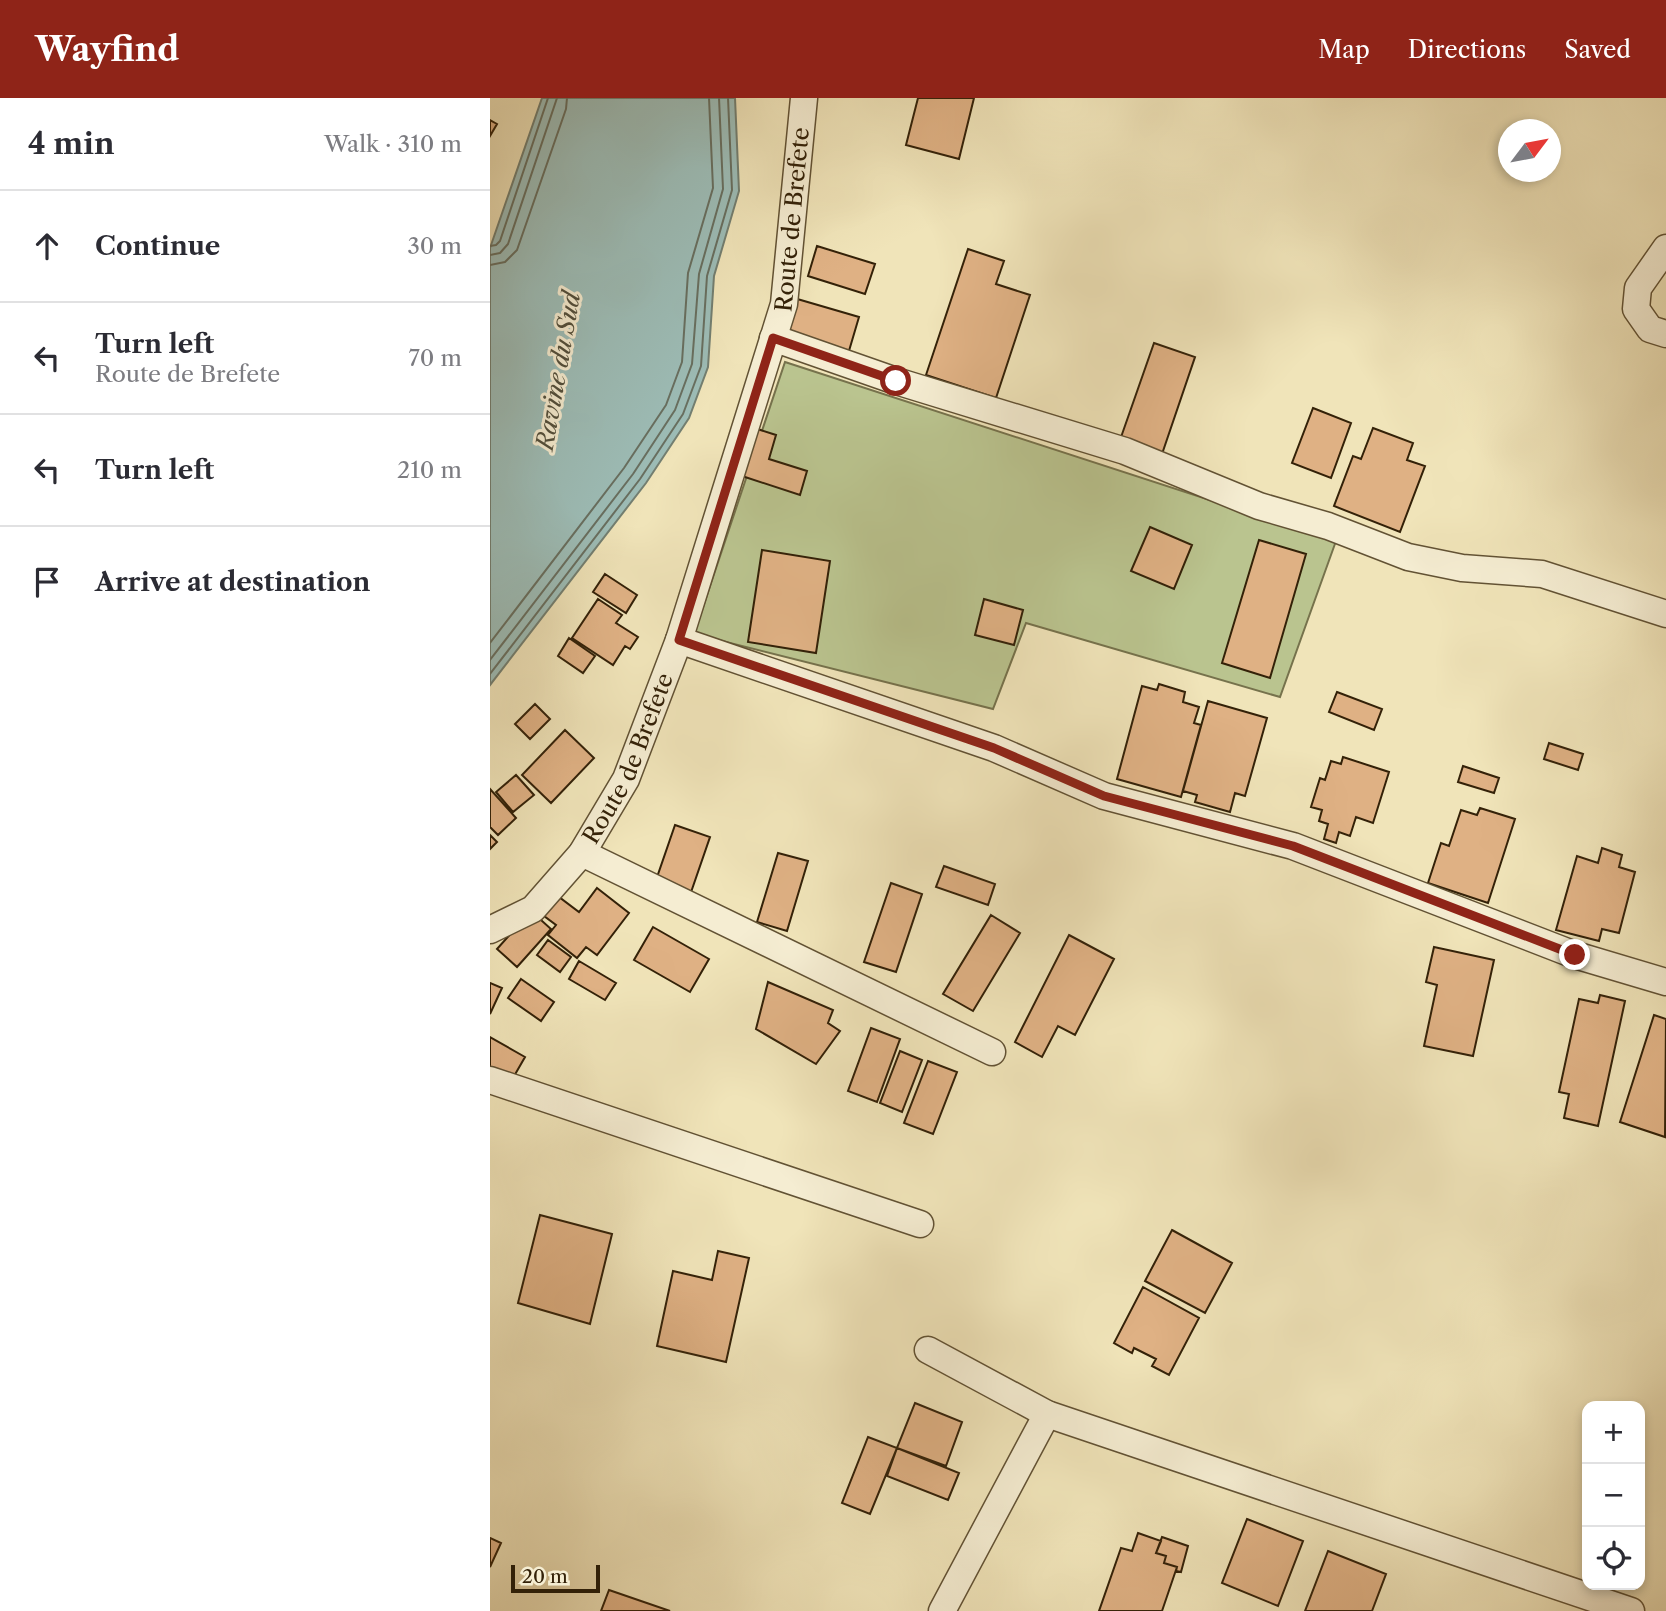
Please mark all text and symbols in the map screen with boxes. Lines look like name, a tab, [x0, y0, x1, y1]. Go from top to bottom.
text: Wayfind	[35, 29, 179, 70]
text: Map	[1318, 35, 1370, 64]
text: Directions	[1408, 35, 1526, 64]
text: Saved	[1564, 35, 1631, 64]
north arrow	[1498, 119, 1561, 182]
text: 4 min	[28, 125, 114, 162]
street label: Route de Brefete	[769, 126, 815, 313]
text: Walk · 310 m	[324, 130, 462, 158]
icon: ahead	[28, 227, 66, 265]
text: Continue	[95, 230, 220, 262]
text: 30 m	[407, 232, 462, 260]
water label: Ravine du Sud	[530, 287, 587, 454]
text: Turn left	[95, 328, 214, 360]
icon: left	[28, 339, 66, 377]
text: 70 m	[409, 344, 462, 372]
text: Route de Brefete	[95, 360, 280, 388]
route start	[880, 365, 911, 396]
icon: left	[28, 451, 66, 489]
text: Turn left	[95, 454, 214, 486]
text: 210 m	[397, 456, 462, 484]
icon: arrive	[28, 563, 66, 601]
text: Arrive at destination	[95, 566, 370, 598]
street label: Route de Brefete	[577, 669, 679, 849]
route end	[1559, 939, 1590, 970]
map controls	[1582, 1401, 1645, 1590]
button: +	[1582, 1401, 1645, 1464]
button: −	[1582, 1464, 1645, 1527]
button: locate	[1582, 1527, 1645, 1590]
scale bar	[511, 1562, 600, 1594]
text: 20 m	[522, 1565, 568, 1588]

